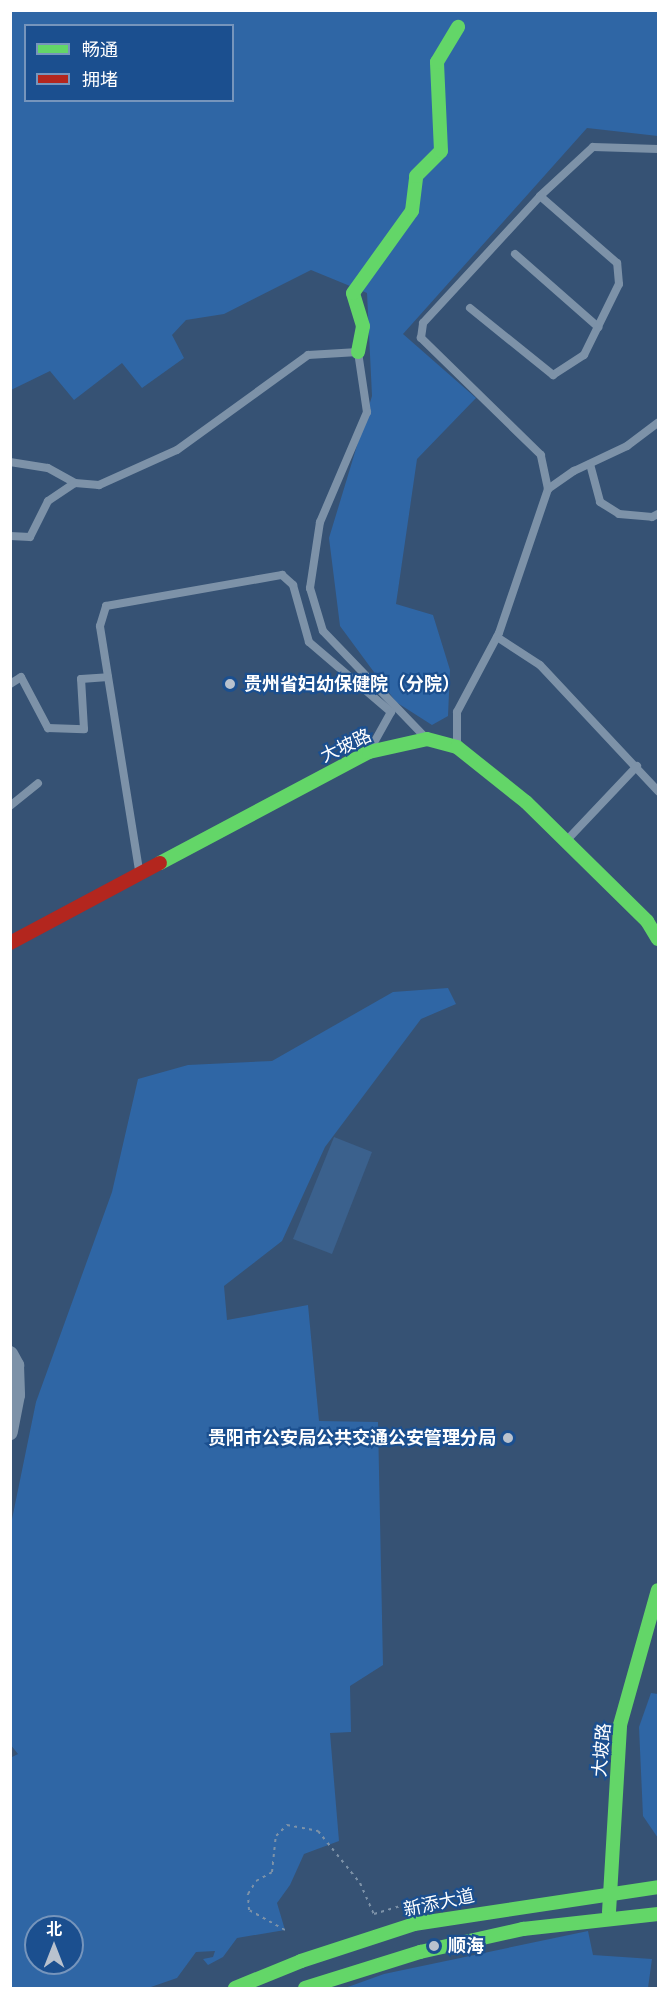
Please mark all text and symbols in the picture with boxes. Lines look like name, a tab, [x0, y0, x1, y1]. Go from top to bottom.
legend	[24, 24, 234, 102]
text: 畅通	[82, 36, 118, 63]
text: 拥堵	[82, 66, 118, 93]
place label: 贵州省妇幼保健院（分院）	[244, 673, 460, 695]
marker: 贵州省妇幼保健院（分院）	[221, 675, 239, 693]
street label: 大坡路	[317, 725, 375, 767]
place label: 贵阳市公安局公共交通公安管理分局	[208, 1427, 496, 1449]
marker: 贵阳市公安局公共交通公安管理分局	[501, 1431, 515, 1445]
street label: 大坡路	[589, 1722, 615, 1778]
street label: 新添大道	[402, 1885, 476, 1921]
north arrow	[24, 1915, 84, 1975]
text: 北	[46, 1917, 62, 1941]
place label: 顺海	[448, 1935, 484, 1957]
marker: 顺海	[425, 1937, 443, 1955]

